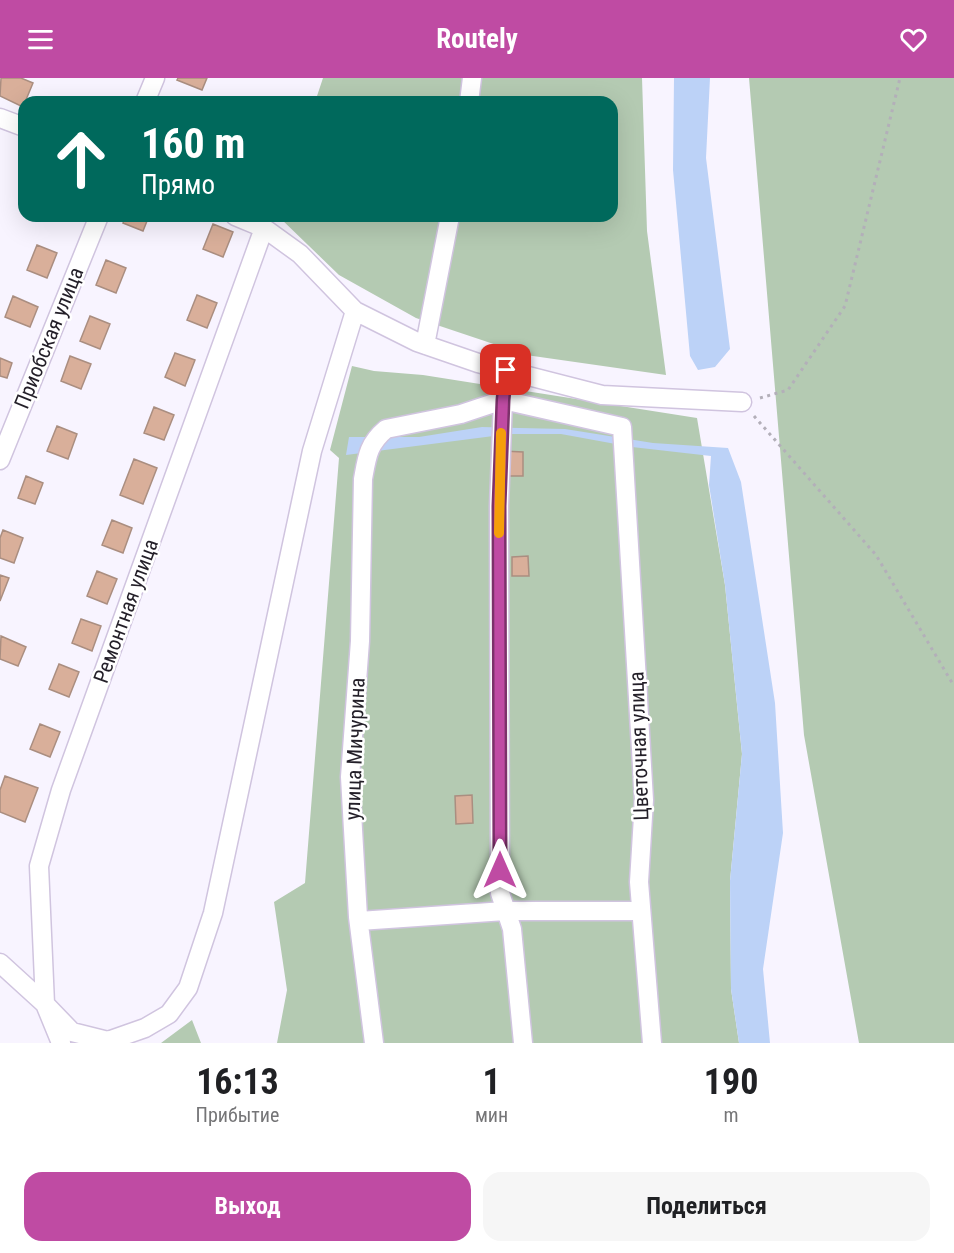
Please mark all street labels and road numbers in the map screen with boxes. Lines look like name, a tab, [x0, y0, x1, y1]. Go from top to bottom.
street label: Приобская улица	[10, 264, 88, 412]
street label: Ремонтная улица	[89, 536, 163, 686]
street label: Цветочная улица	[624, 671, 654, 821]
street label: улица Мичурина	[341, 677, 369, 821]

